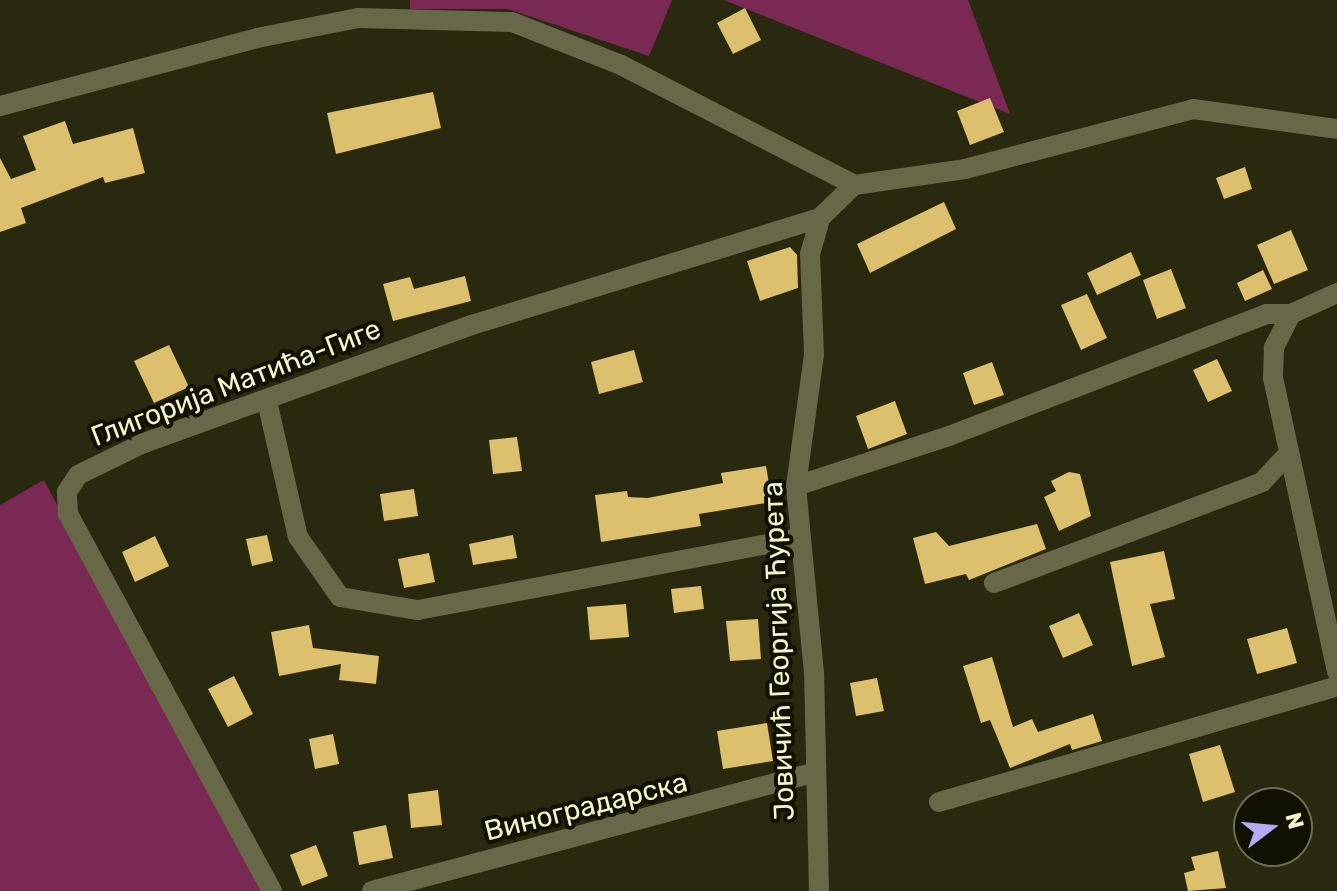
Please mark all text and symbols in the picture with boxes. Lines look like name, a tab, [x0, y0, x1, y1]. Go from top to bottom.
street label: Глигорија Матића-Гиге	[86, 312, 386, 454]
street label: Јовичић Георгија Ћурета	[756, 481, 802, 821]
street label: Виноградарска	[481, 766, 691, 848]
north arrow	[1233, 787, 1313, 867]
text: N	[1279, 809, 1310, 832]

